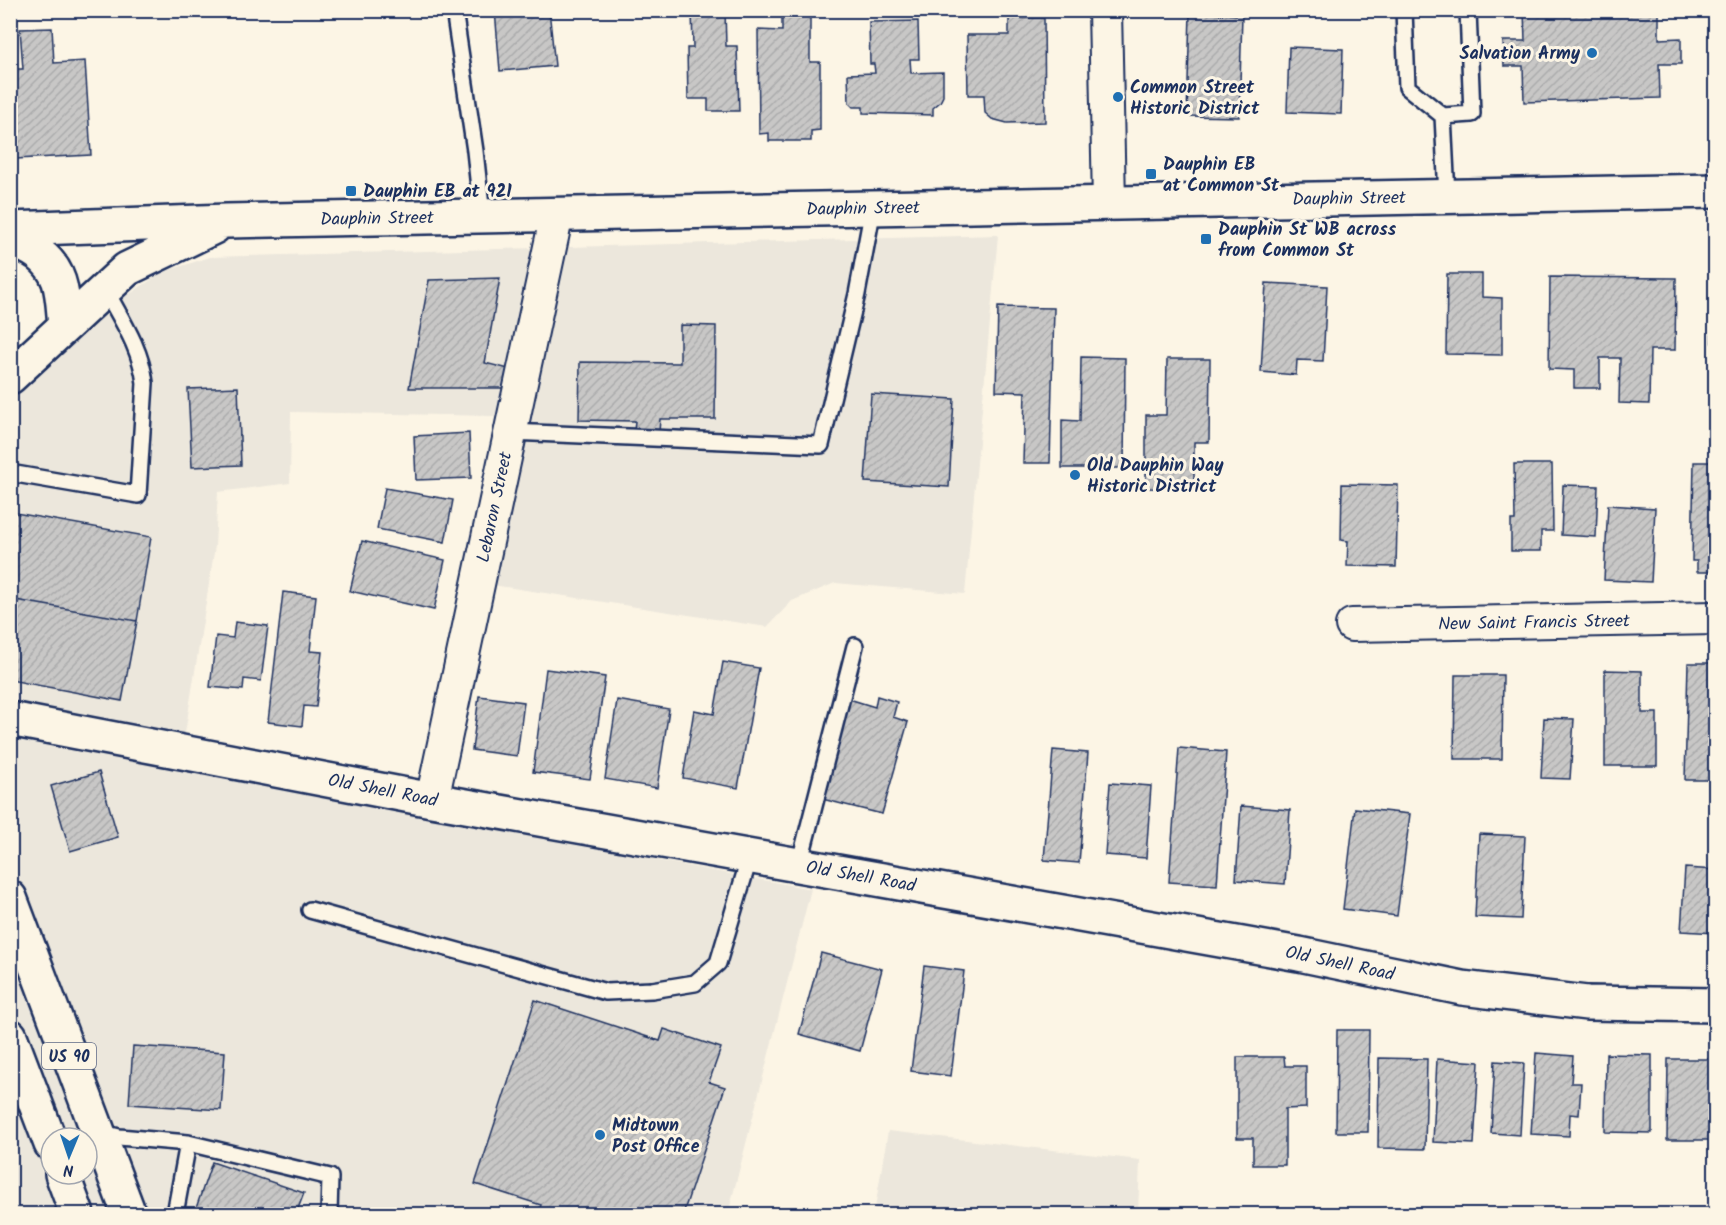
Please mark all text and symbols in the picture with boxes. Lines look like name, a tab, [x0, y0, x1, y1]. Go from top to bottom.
place label: Salvation Army	[1459, 40, 1581, 69]
marker: Salvation Army	[1585, 46, 1599, 60]
place label: Common Street Historic District	[1130, 74, 1260, 124]
marker: Common Street Historic District	[1111, 90, 1125, 104]
place label: Dauphin EB at Common St	[1163, 151, 1280, 201]
marker: Dauphin EB at Common St	[1144, 167, 1158, 181]
place label: Dauphin EB at 921	[363, 178, 512, 207]
marker: Dauphin EB at 921	[344, 184, 358, 198]
street label: Dauphin Street	[1292, 184, 1407, 215]
street label: Dauphin Street	[806, 194, 921, 225]
street label: Dauphin Street	[320, 204, 435, 235]
place label: Dauphin St WB across from Common St	[1218, 216, 1397, 266]
marker: Dauphin St WB across from Common St	[1199, 232, 1213, 246]
street label: Lebaron Street	[470, 448, 522, 565]
place label: Old Dauphin Way Historic District	[1087, 452, 1224, 502]
marker: Old Dauphin Way Historic District	[1068, 468, 1082, 482]
street label: New Saint Francis Street	[1438, 607, 1631, 640]
street label: Old Shell Road	[325, 767, 441, 816]
street label: Old Shell Road	[804, 854, 919, 902]
street label: Old Shell Road	[1282, 939, 1398, 990]
road number: US 90	[42, 1043, 96, 1069]
place label: Midtown Post Office	[612, 1112, 700, 1162]
north arrow	[39, 1126, 99, 1186]
marker: Midtown Post Office	[593, 1128, 607, 1142]
text: N	[63, 1157, 74, 1182]

